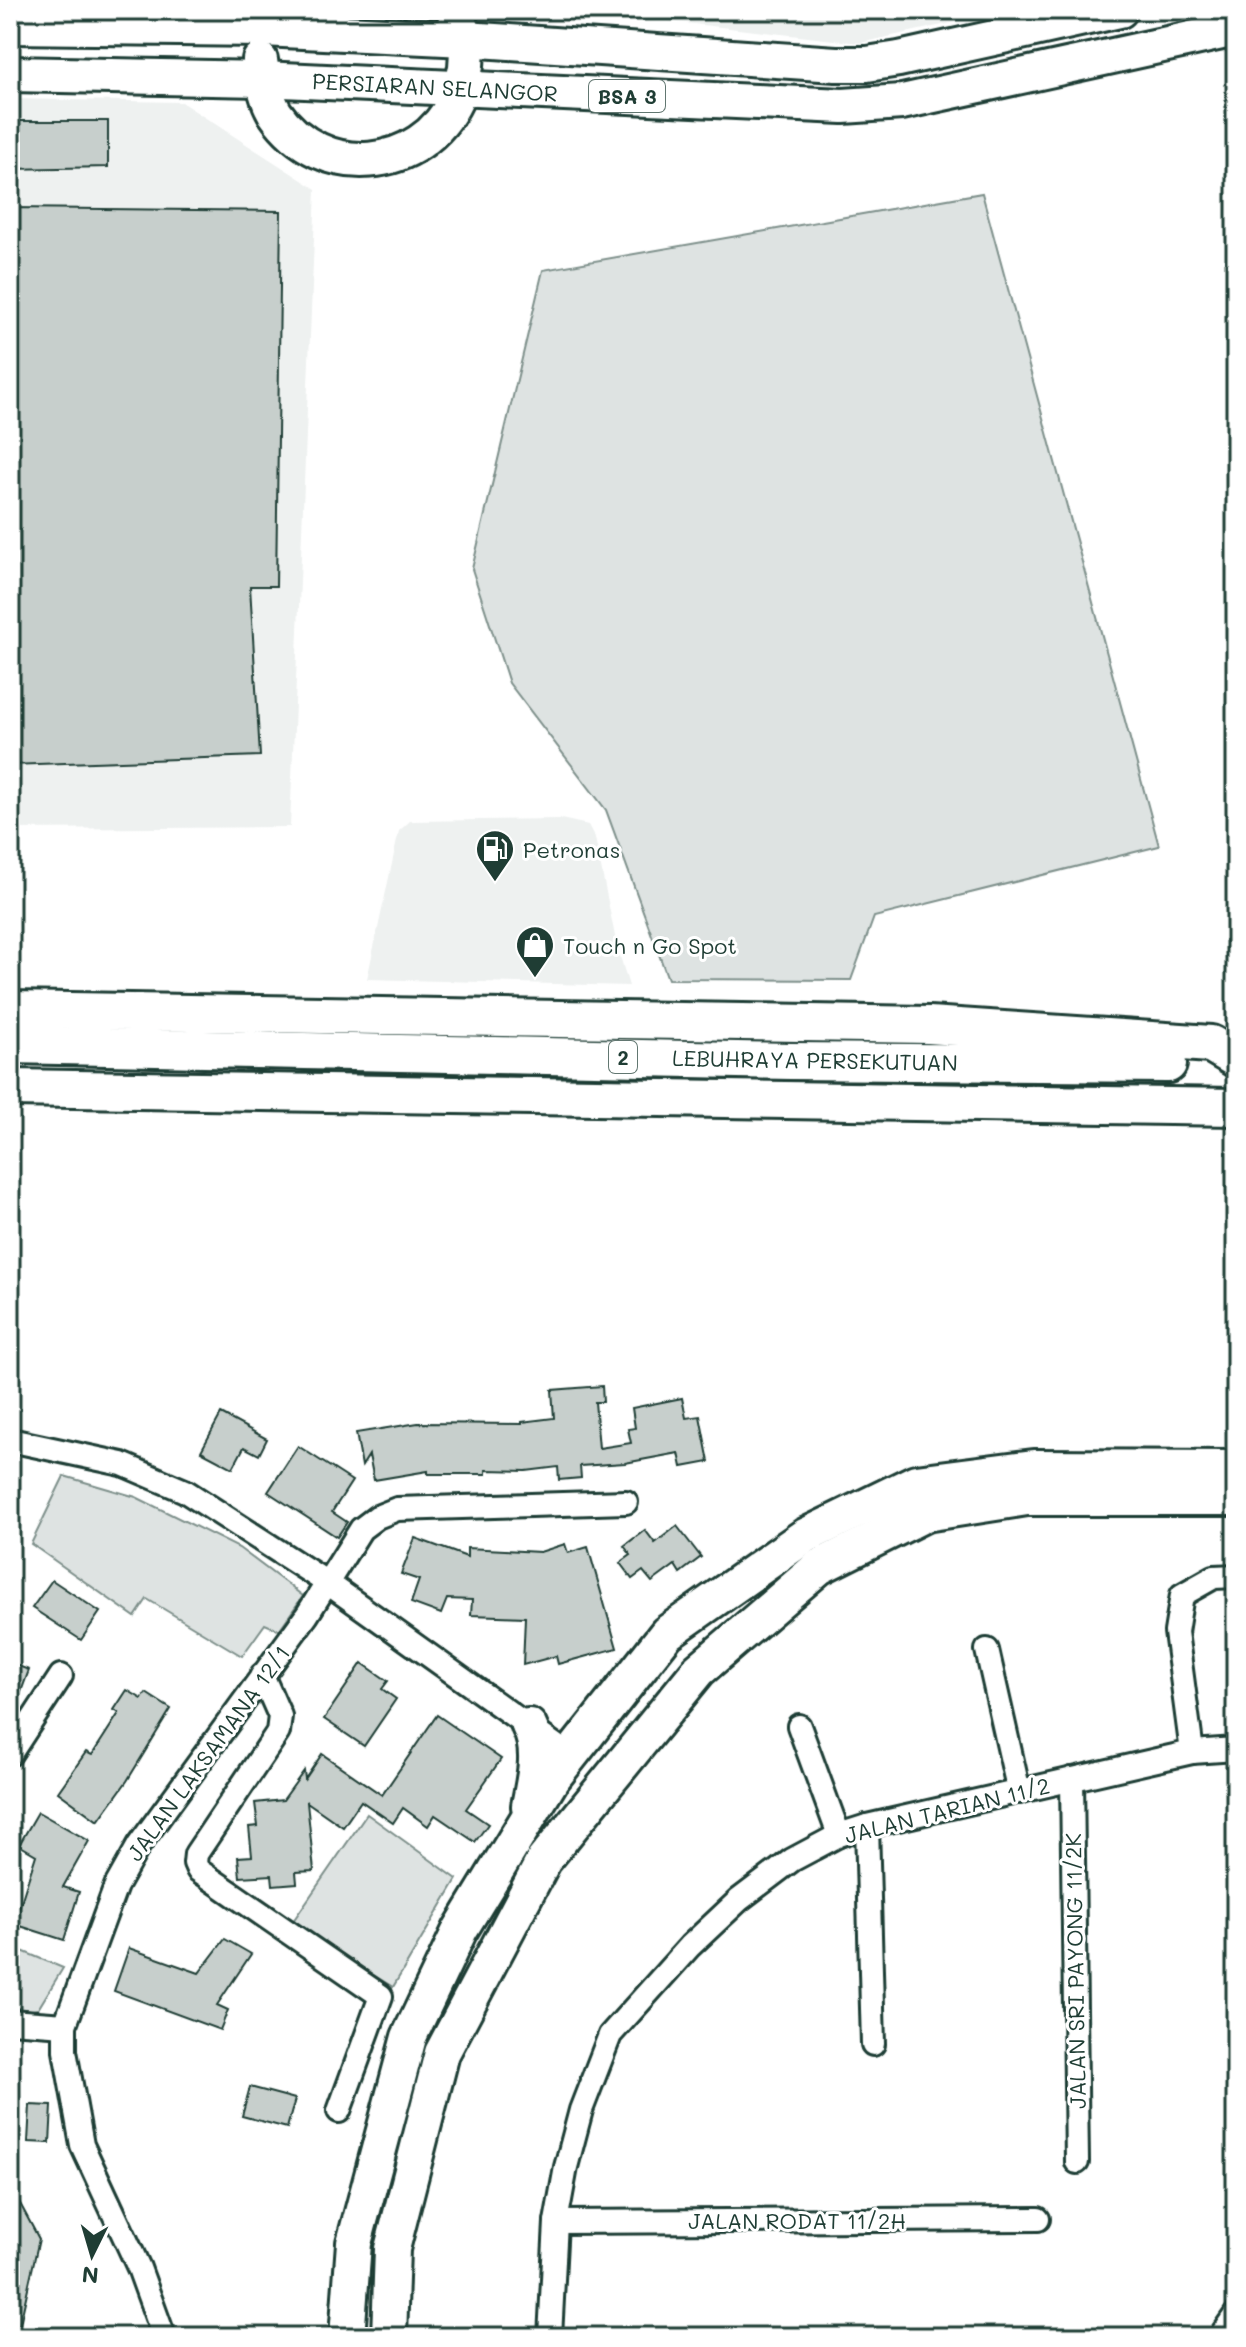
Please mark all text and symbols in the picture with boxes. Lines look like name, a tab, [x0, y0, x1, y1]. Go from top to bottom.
street label: PERSIARAN SELANGOR	[311, 66, 559, 108]
road number: BSA 3	[589, 80, 665, 112]
fuel station icon: Petronas	[474, 828, 516, 883]
place label: Petronas	[523, 835, 620, 864]
shop icon: Touch n Go Spot	[514, 924, 556, 979]
place label: Touch n Go Spot	[563, 931, 737, 960]
road number: 2	[609, 1041, 637, 1073]
street label: LEBUHRAYA PERSEKUTUAN	[672, 1043, 958, 1077]
street label: JALAN LAKSAMANA 12/1	[120, 1639, 296, 1867]
street label: JALAN TARIAN 11/2	[841, 1770, 1053, 1850]
street label: JALAN SRI PAYONG 11/2K	[1058, 1833, 1092, 2109]
street label: JALAN RODAT 11/2H	[688, 2206, 906, 2235]
north arrow	[52, 2215, 132, 2295]
text: N	[81, 2260, 100, 2291]

